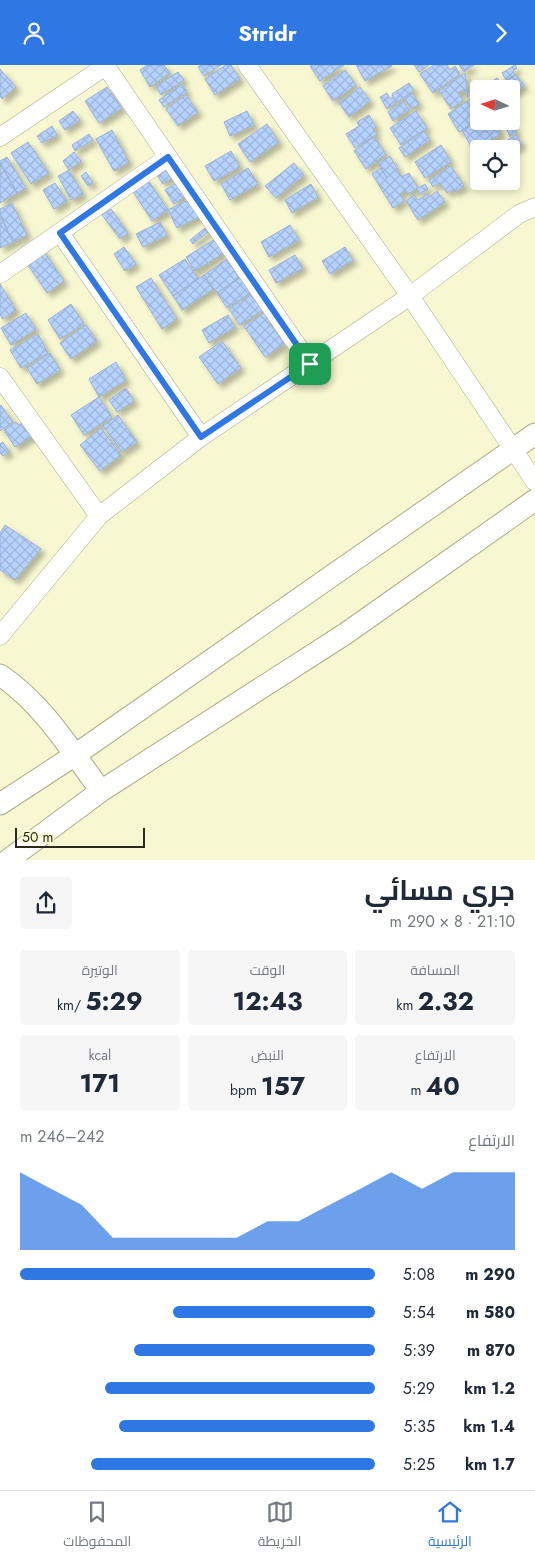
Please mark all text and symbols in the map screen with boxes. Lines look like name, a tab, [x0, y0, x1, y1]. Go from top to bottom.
text: Stridr	[238, 17, 297, 49]
icon: person	[20, 19, 48, 47]
icon: forward	[487, 19, 515, 47]
north arrow	[470, 80, 520, 130]
map controls	[470, 80, 520, 190]
button: locate	[470, 140, 520, 190]
pin	[289, 343, 331, 385]
icon: arrive	[296, 350, 324, 378]
scale bar	[15, 825, 145, 848]
text: 50 m	[22, 827, 53, 847]
text: جري مسائي	[364, 870, 515, 911]
button: share	[20, 877, 72, 929]
text: 21:10 · 8 × 290 m	[390, 910, 515, 933]
text: الوتيرة	[82, 960, 118, 980]
text: الوقت	[250, 960, 285, 980]
text: المسافة	[410, 960, 460, 980]
text: 5:29	[85, 983, 143, 1019]
text: 12:43	[232, 983, 303, 1019]
text: 2.32	[418, 983, 474, 1019]
text: /km	[57, 995, 85, 1015]
text: km	[396, 995, 418, 1015]
text: kcal	[89, 1045, 111, 1065]
text: النبض	[251, 1045, 284, 1065]
text: الارتفاع	[415, 1045, 456, 1065]
text: 171	[80, 1065, 120, 1101]
text: 157	[261, 1068, 305, 1104]
text: 40	[426, 1068, 460, 1104]
text: bpm	[230, 1080, 261, 1100]
text: m	[411, 1080, 426, 1100]
text: 242–246 m	[20, 1125, 104, 1148]
text: الارتفاع	[468, 1129, 515, 1152]
text: 5:08	[403, 1263, 435, 1286]
text: 290 m	[465, 1263, 515, 1286]
text: 5:54	[403, 1301, 435, 1324]
text: 580 m	[466, 1301, 515, 1324]
text: 5:39	[403, 1339, 435, 1362]
text: 870 m	[467, 1339, 515, 1362]
text: 5:29	[403, 1377, 435, 1400]
text: 1.2 km	[464, 1377, 515, 1400]
text: 5:35	[403, 1415, 435, 1438]
text: 1.4 km	[463, 1415, 515, 1438]
text: 5:25	[403, 1453, 435, 1476]
text: 1.7 km	[465, 1453, 515, 1476]
tab: المحفوظات	[63, 1498, 131, 1554]
tab: الخريطة	[258, 1498, 301, 1554]
tab: الرئيسية	[428, 1498, 472, 1554]

